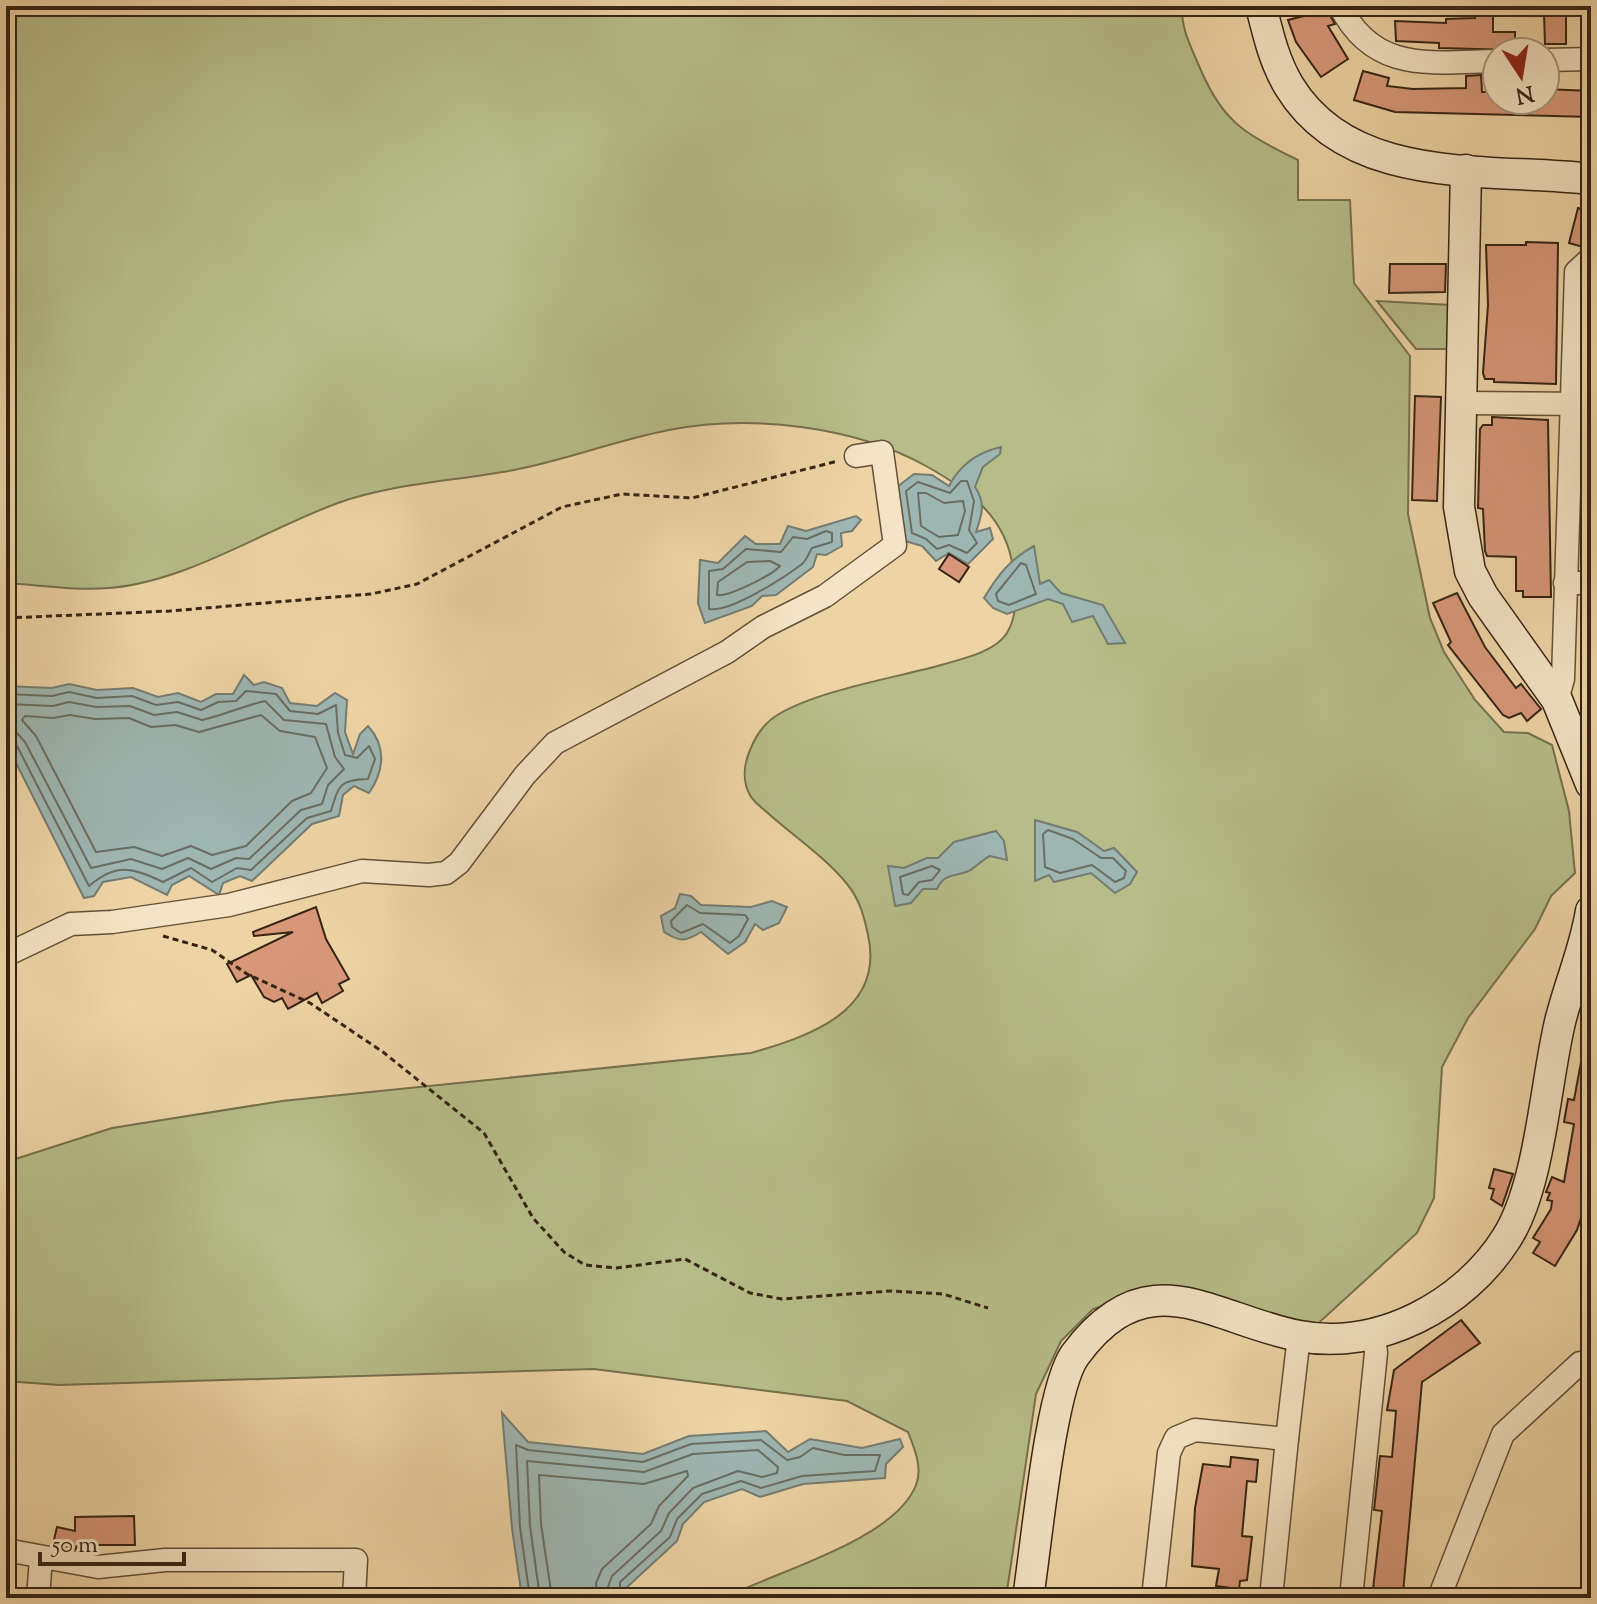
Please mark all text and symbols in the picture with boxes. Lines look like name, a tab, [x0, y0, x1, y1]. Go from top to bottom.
north arrow	[1481, 36, 1561, 116]
text: N	[1512, 75, 1536, 110]
scale bar	[40, 1516, 184, 1566]
text: 50 m	[50, 1529, 98, 1563]

